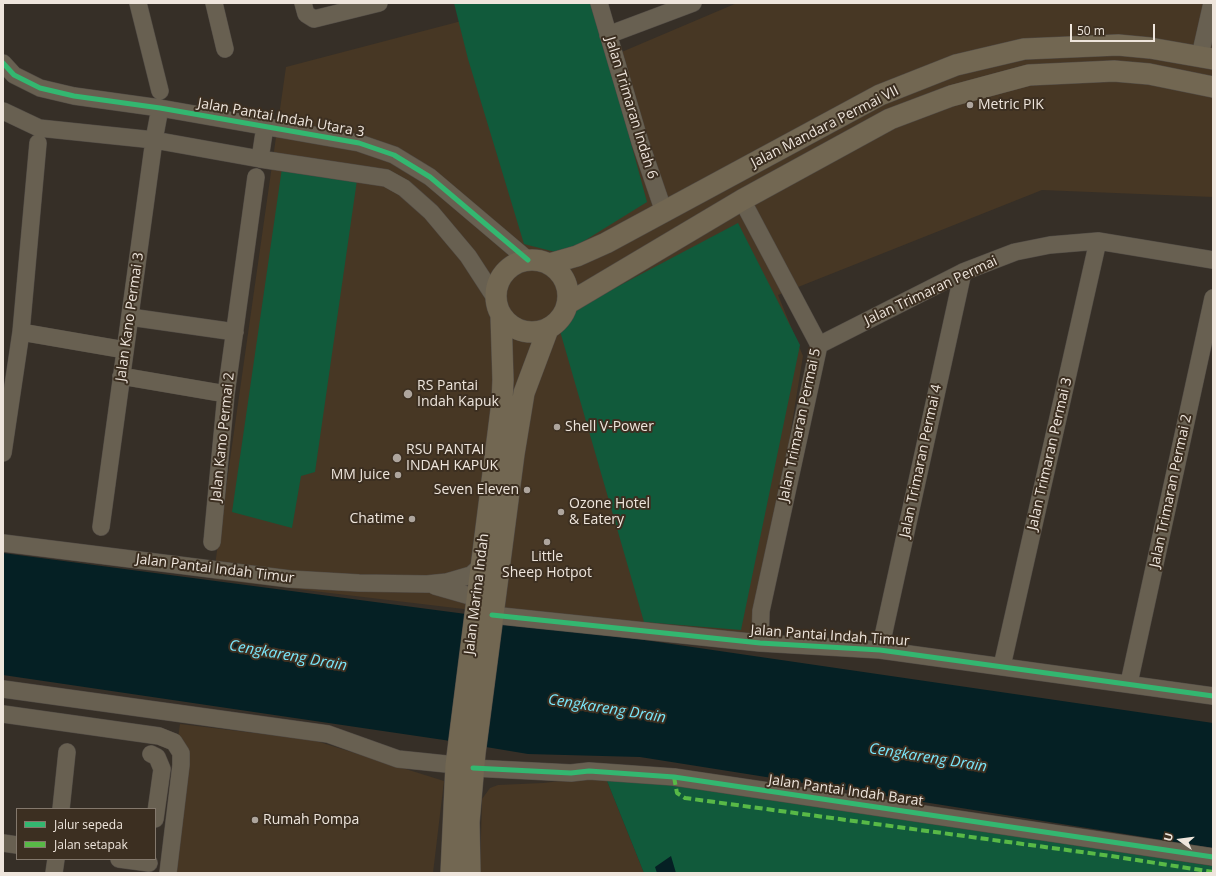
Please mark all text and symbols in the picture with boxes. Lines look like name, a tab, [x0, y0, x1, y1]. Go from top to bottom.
scale bar	[1072, 16, 1157, 42]
text: 50 m	[1077, 22, 1105, 39]
street label: Jalan Trimaran Indah 6	[601, 35, 661, 181]
street label: Jalan Mandara Permai VII	[748, 82, 902, 172]
street label: Jalan Pantai Indah Utara 3	[196, 95, 366, 141]
place label: Metric PIK	[978, 97, 1044, 113]
marker: Metric PIK	[965, 100, 975, 110]
street label: Jalan Kano Permai 3	[113, 251, 147, 383]
street label: Jalan Trimaran Permai	[862, 253, 1000, 329]
street label: Jalan Trimaran Permai 5	[776, 347, 824, 503]
street label: Jalan Kano Permai 2	[208, 371, 238, 503]
street label: Jalan Trimaran Permai 3	[1024, 376, 1076, 532]
place label: RS Pantai Indah Kapuk	[417, 378, 499, 410]
street label: Jalan Trimaran Permai 4	[897, 383, 945, 539]
marker: RS Pantai Indah Kapuk	[402, 388, 414, 400]
street label: Jalan Trimaran Permai 2	[1147, 413, 1195, 569]
place label: Shell V-Power	[565, 419, 654, 435]
marker: Shell V-Power	[552, 422, 562, 432]
place label: RSU PANTAI INDAH KAPUK	[406, 442, 498, 474]
marker: RSU PANTAI INDAH KAPUK	[391, 452, 403, 464]
place label: MM Juice	[331, 467, 390, 483]
marker: MM Juice	[393, 470, 403, 480]
place label: Seven Eleven	[434, 482, 519, 498]
marker: Seven Eleven	[522, 485, 532, 495]
place label: Ozone Hotel & Eatery	[569, 496, 650, 528]
marker: Ozone Hotel & Eatery	[556, 507, 566, 517]
place label: Chatime	[349, 511, 404, 527]
marker: Chatime	[407, 514, 417, 524]
street label: Jalan Marina Indah	[461, 532, 493, 656]
marker: Little Sheep Hotpot	[542, 537, 552, 547]
place label: Little Sheep Hotpot	[502, 549, 592, 582]
street label: Jalan Pantai Indah Timur	[135, 551, 295, 587]
street label: Jalan Pantai Indah Timur	[750, 622, 910, 650]
water label: Cengkareng Drain	[228, 637, 348, 675]
water label: Cengkareng Drain	[547, 691, 667, 727]
water label: Cengkareng Drain	[868, 740, 988, 776]
street label: Jalan Pantai Indah Barat	[768, 772, 924, 810]
legend	[16, 808, 156, 860]
place label: Rumah Pompa	[263, 812, 359, 828]
marker: Rumah Pompa	[250, 815, 260, 825]
text: Jalur sepeda	[54, 816, 123, 833]
north arrow	[1160, 820, 1200, 860]
text: U	[1160, 831, 1176, 843]
text: Jalan setapak	[54, 836, 128, 853]

